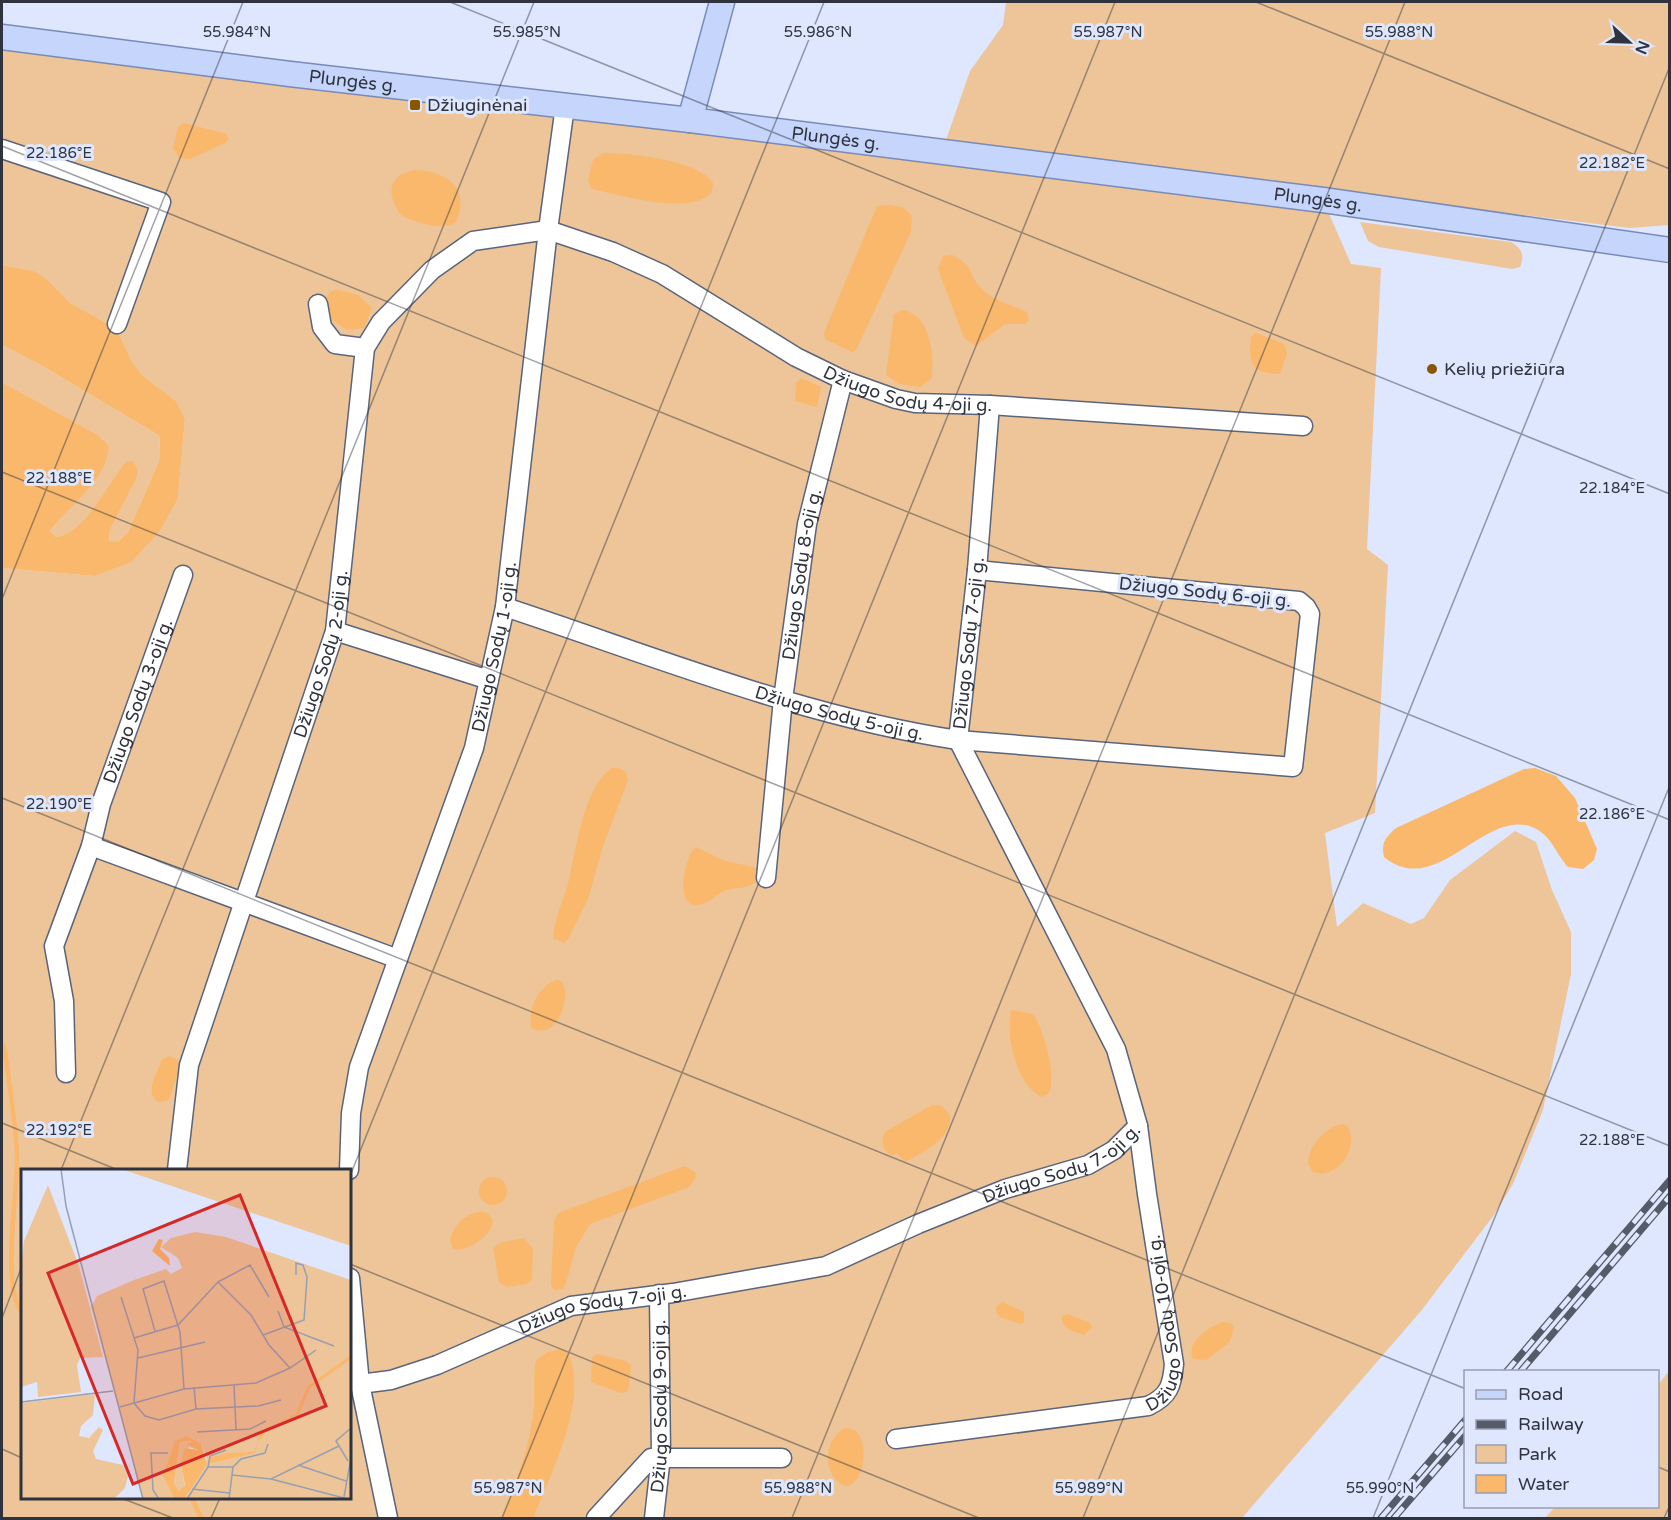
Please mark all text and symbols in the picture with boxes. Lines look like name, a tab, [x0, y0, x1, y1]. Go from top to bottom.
north arrow	[1599, 12, 1659, 72]
text: 55.984°N	[203, 23, 271, 41]
text: 55.985°N	[493, 23, 561, 41]
text: 55.986°N	[784, 23, 852, 41]
text: 55.987°N	[1074, 23, 1142, 41]
text: 55.988°N	[1365, 23, 1433, 41]
text: N	[1630, 38, 1654, 57]
street label: Plungės g.	[308, 65, 399, 97]
place label: Džiuginėnai	[427, 94, 527, 116]
marker: Džiuginėnai	[408, 98, 422, 112]
street label: Plungės g.	[790, 122, 882, 155]
text: 22.186°E	[26, 144, 92, 162]
text: 22.182°E	[1579, 154, 1645, 172]
street label: Plungės g.	[1272, 183, 1364, 217]
place label: Kelių priežiūra	[1444, 358, 1565, 380]
street label: Džiugo Sodų 4-oji g.	[820, 361, 993, 416]
marker: Kelių priežiūra	[1425, 362, 1439, 376]
text: 22.188°E	[26, 469, 92, 487]
text: 22.184°E	[1579, 479, 1645, 497]
street label: Džiugo Sodų 8-oji g.	[777, 486, 826, 661]
street label: Džiugo Sodų 7-oji g.	[948, 556, 989, 730]
street label: Džiugo Sodų 1-oji g.	[467, 561, 521, 734]
street label: Džiugo Sodų 2-oji g.	[289, 569, 352, 741]
street label: Džiugo Sodų 6-oji g.	[1118, 572, 1292, 612]
street label: Džiugo Sodų 3-oji g.	[98, 616, 177, 786]
street label: Džiugo Sodų 5-oji g.	[752, 681, 925, 745]
text: 22.190°E	[26, 795, 92, 813]
text: 22.186°E	[1579, 805, 1645, 823]
street label: Džiugo Sodų 7-oji g.	[979, 1119, 1145, 1208]
text: 22.192°E	[26, 1121, 92, 1139]
text: 22.188°E	[1579, 1131, 1645, 1149]
inset map	[21, 1169, 351, 1499]
street label: Džiugo Sodų 10-oji g.	[1142, 1233, 1186, 1416]
street label: Džiugo Sodų 7-oji g.	[515, 1280, 688, 1339]
street label: Džiugo Sodų 9-oji g.	[646, 1320, 672, 1494]
legend	[1464, 1370, 1659, 1508]
text: Road	[1518, 1383, 1563, 1405]
text: Railway	[1518, 1413, 1584, 1435]
text: Park	[1518, 1443, 1557, 1465]
text: Water	[1518, 1473, 1569, 1495]
text: 55.987°N	[474, 1479, 542, 1497]
text: 55.988°N	[764, 1479, 832, 1497]
text: 55.989°N	[1055, 1479, 1123, 1497]
text: 55.990°N	[1346, 1479, 1414, 1497]

